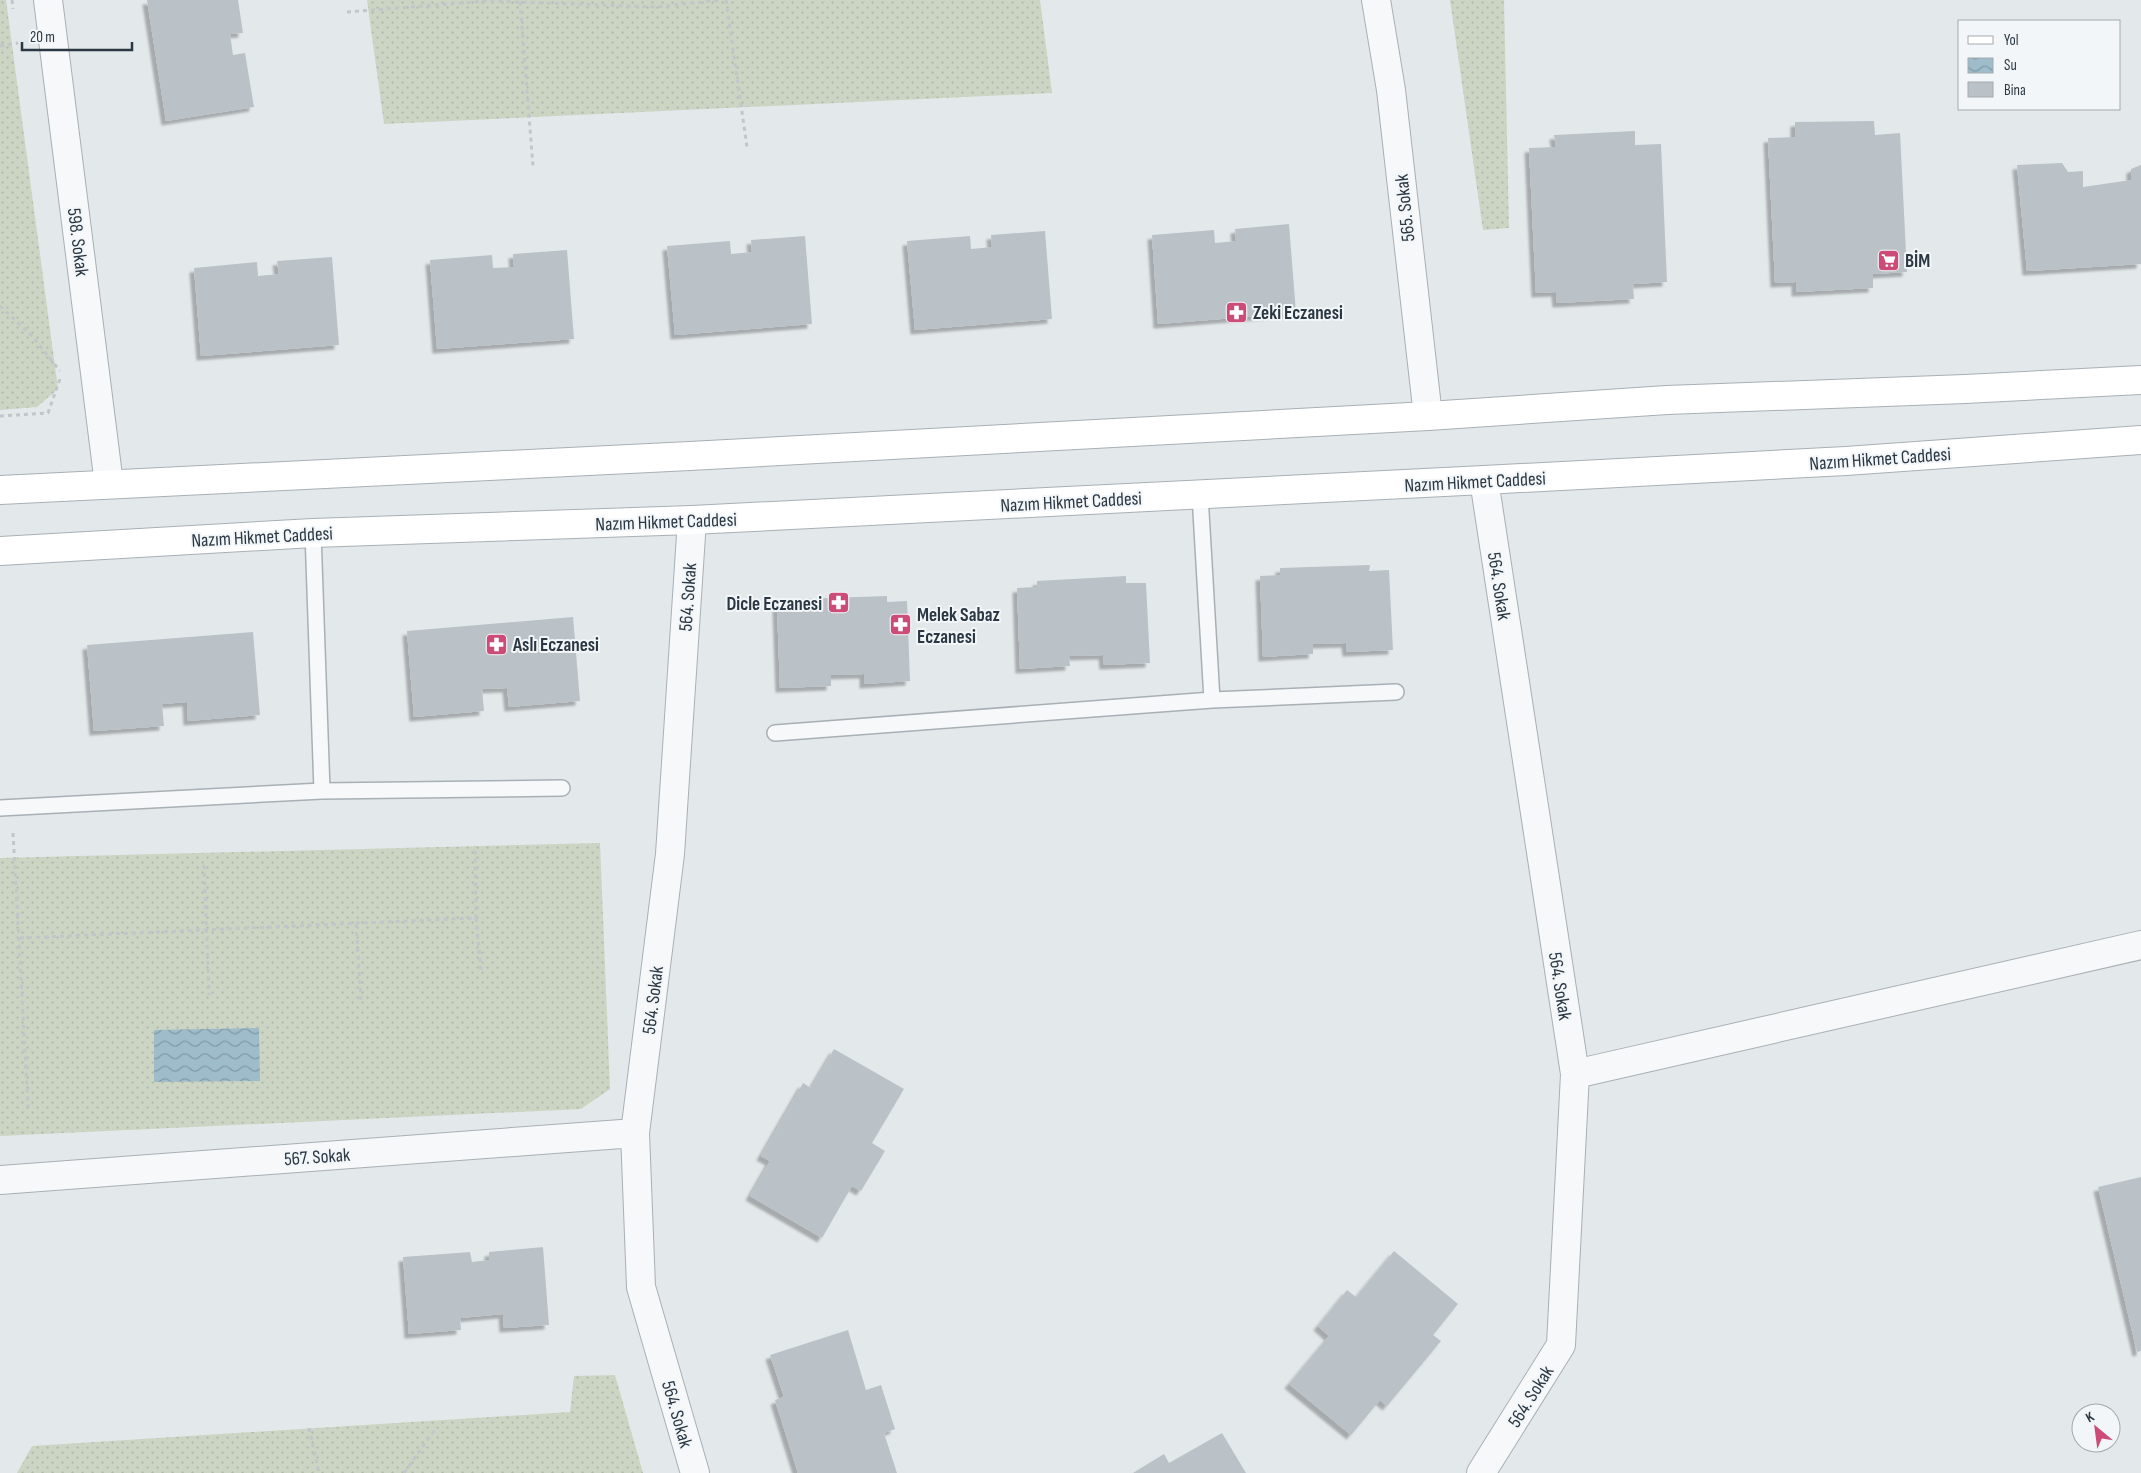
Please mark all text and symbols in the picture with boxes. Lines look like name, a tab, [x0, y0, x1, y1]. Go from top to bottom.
scale bar	[22, 20, 132, 52]
legend	[1958, 20, 2121, 110]
text: 20 m	[30, 28, 55, 47]
text: Yol	[2004, 31, 2019, 50]
text: Su	[2004, 56, 2017, 75]
text: Bina	[2004, 81, 2026, 100]
street label: 565. Sokak	[1390, 172, 1420, 243]
street label: 598. Sokak	[62, 207, 93, 278]
supermarket icon: BİM	[1877, 248, 1901, 272]
place label: BİM	[1905, 250, 1930, 273]
pharmacy icon: Zeki Eczanesi	[1225, 300, 1249, 324]
place label: Zeki Eczanesi	[1253, 302, 1343, 325]
street label: Nazım Hikmet Caddesi	[1809, 443, 1952, 476]
street label: Nazım Hikmet Caddesi	[1404, 467, 1546, 498]
street label: Nazım Hikmet Caddesi	[1000, 487, 1142, 518]
street label: Nazım Hikmet Caddesi	[595, 509, 737, 536]
street label: Nazım Hikmet Caddesi	[191, 522, 333, 553]
street label: 564. Sokak	[1482, 551, 1515, 623]
street label: 564. Sokak	[675, 561, 702, 632]
pharmacy icon: Dicle Eczanesi	[826, 591, 850, 615]
place label: Dicle Eczanesi	[727, 593, 822, 616]
place label: Melek Sabaz Eczanesi	[917, 604, 1000, 649]
pharmacy icon: Melek Sabaz Eczanesi	[889, 613, 913, 637]
pharmacy icon: Aslı Eczanesi	[485, 632, 509, 656]
place label: Aslı Eczanesi	[512, 634, 599, 657]
street label: 564. Sokak	[1543, 951, 1576, 1023]
street label: 564. Sokak	[638, 964, 669, 1036]
street label: 567. Sokak	[283, 1144, 352, 1171]
street label: 564. Sokak	[1503, 1361, 1560, 1432]
street label: 564. Sokak	[656, 1378, 697, 1451]
north arrow	[2071, 1403, 2121, 1453]
text: K	[2083, 1408, 2097, 1426]

